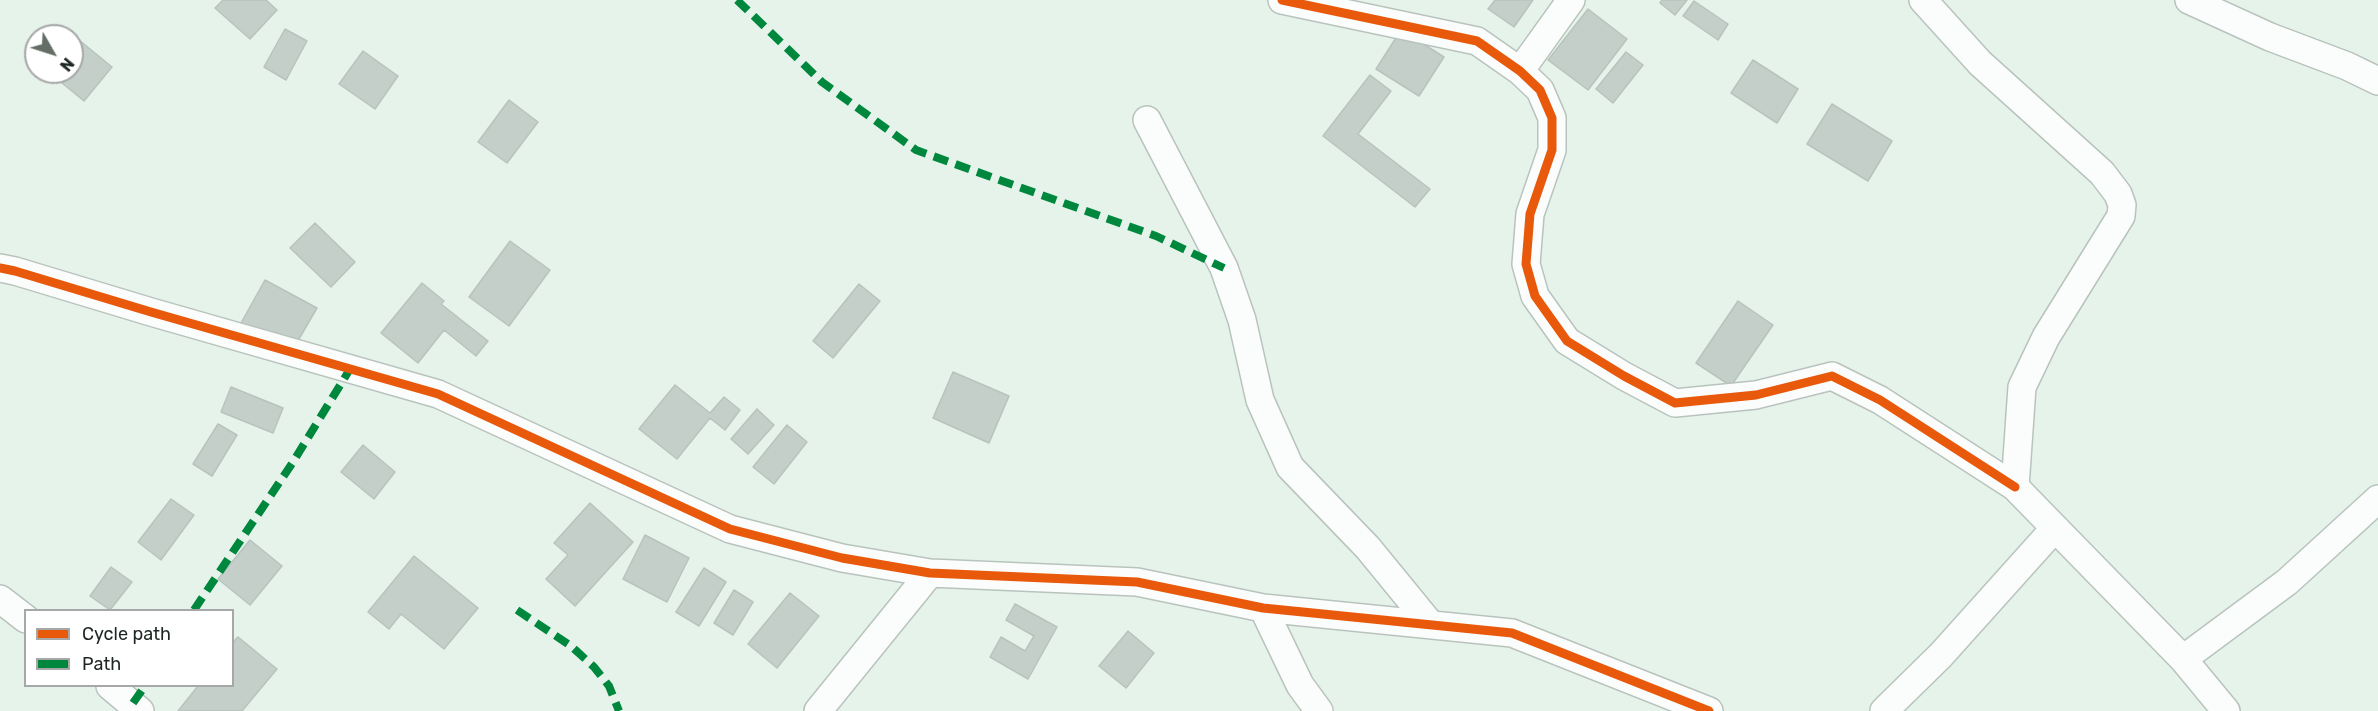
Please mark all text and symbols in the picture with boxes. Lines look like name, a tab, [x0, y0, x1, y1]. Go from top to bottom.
north arrow	[24, 24, 84, 84]
text: N	[56, 54, 78, 75]
legend	[24, 609, 234, 687]
text: Cycle path	[82, 623, 171, 645]
text: Path	[82, 653, 121, 675]

